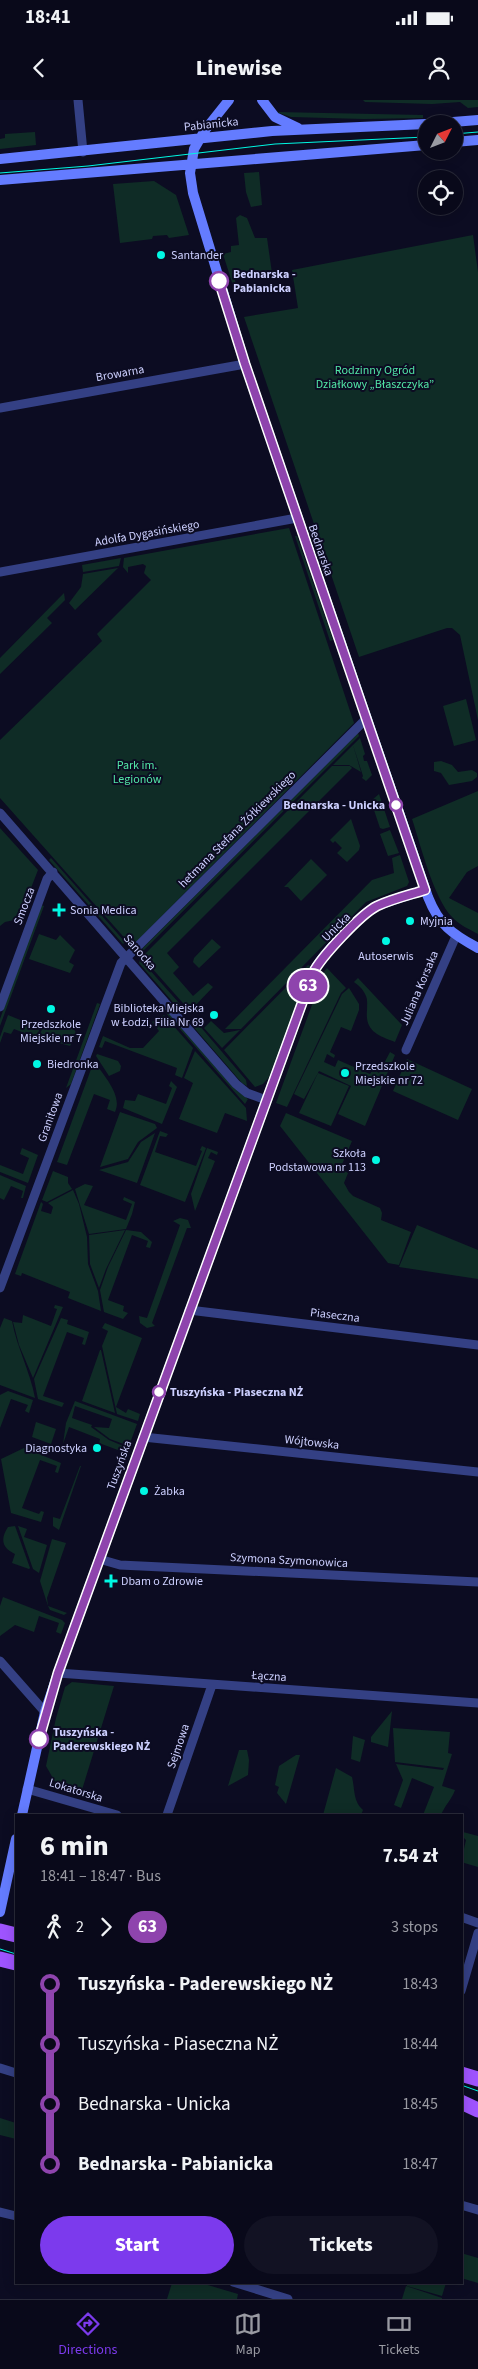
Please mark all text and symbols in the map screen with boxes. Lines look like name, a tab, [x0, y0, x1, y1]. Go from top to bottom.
text: 18:41	[25, 4, 71, 31]
text: Linewise	[196, 52, 282, 84]
icon: back	[25, 54, 53, 82]
icon: person	[425, 54, 453, 82]
street label: Pabianicka	[183, 113, 239, 136]
north arrow	[418, 115, 462, 160]
map controls	[418, 115, 463, 215]
button: locate	[418, 170, 463, 215]
place label: Santander	[171, 247, 224, 264]
marker: Santander	[155, 249, 167, 261]
place label: Bednarska - Pabianicka	[233, 266, 296, 297]
marker: Bednarska - Pabianicka	[209, 271, 229, 291]
street label: Browarna	[95, 361, 146, 386]
park label: Rodzinny Ogród Działkowy „Błaszczyka”	[316, 362, 434, 393]
street label: Adolfa Dygasińskiego	[93, 516, 201, 551]
street label: Bednarska	[304, 522, 337, 578]
park label: Park im. Legionów	[113, 757, 162, 788]
street label: hetmana Stefana Żółkiewskiego	[175, 767, 300, 892]
place label: Bednarska - Unicka	[283, 797, 385, 814]
marker: Bednarska - Unicka	[389, 798, 403, 812]
street label: Smocza	[10, 885, 39, 928]
place label: Sonia Medica	[70, 902, 137, 919]
marker: Sonia Medica	[52, 903, 66, 917]
street label: Unicka	[318, 909, 355, 946]
place label: Myjnia	[420, 913, 453, 930]
marker: Myjnia	[404, 915, 416, 927]
street label: Sanocka	[119, 931, 160, 974]
marker: Autoserwis	[380, 935, 392, 947]
place label: Autoserwis	[358, 948, 414, 965]
street label: Juliana Korsaka	[396, 948, 443, 1028]
line badge: 63	[286, 970, 330, 1002]
text: 63	[298, 973, 318, 998]
place label: Biblioteka Miejska w Łodzi, Filia Nr 69	[111, 1000, 204, 1031]
marker: Przedszkole Miejskie nr 7	[45, 1003, 57, 1015]
marker: Biblioteka Miejska w Łodzi, Filia Nr 69	[208, 1009, 220, 1021]
place label: Przedszkole Miejskie nr 7	[20, 1016, 82, 1047]
place label: Biedronka	[47, 1056, 99, 1073]
marker: Biedronka	[31, 1058, 43, 1070]
place label: Przedszkole Miejskie nr 72	[355, 1058, 423, 1089]
marker: Przedszkole Miejskie nr 72	[339, 1067, 351, 1079]
street label: Granitowa	[34, 1090, 67, 1144]
place label: Szkoła Podstawowa nr 113	[269, 1145, 366, 1176]
marker: Szkoła Podstawowa nr 113	[370, 1154, 382, 1166]
street label: Piaseczna	[309, 1304, 361, 1327]
place label: Tuszyńska - Piaseczna NŻ	[170, 1384, 304, 1401]
marker: Tuszyńska - Piaseczna NŻ	[152, 1385, 166, 1399]
street label: Wójtowska	[284, 1431, 340, 1454]
street label: Tuszyńska	[103, 1438, 136, 1492]
place label: Diagnostyka	[25, 1440, 87, 1457]
marker: Diagnostyka	[91, 1442, 103, 1454]
place label: Żabka	[154, 1483, 185, 1500]
marker: Żabka	[138, 1485, 150, 1497]
street label: Szymona Szymonowica	[230, 1549, 348, 1572]
place label: Dbam o Zdrowie	[121, 1573, 203, 1590]
marker: Dbam o Zdrowie	[105, 1575, 117, 1587]
street label: Łączna	[250, 1667, 287, 1686]
street label: Sejmowa	[163, 1722, 194, 1771]
place label: Tuszyńska - Paderewskiego NŻ	[53, 1724, 151, 1755]
marker: Tuszyńska - Paderewskiego NŻ	[29, 1729, 49, 1749]
street label: Lokatorska	[47, 1774, 105, 1807]
text: 6 min	[40, 1826, 109, 1866]
text: 7.54 zł	[383, 1843, 438, 1870]
text: 18:41 – 18:47 · Bus	[40, 1865, 161, 1887]
icon: walk	[40, 1913, 68, 1941]
icon: forward	[92, 1913, 120, 1941]
text: 63	[138, 1914, 157, 1939]
text: 2	[76, 1916, 84, 1938]
text: 3 stops	[391, 1916, 438, 1938]
text: Tuszyńska - Paderewskiego NŻ	[78, 1971, 333, 1998]
text: 18:43	[402, 1973, 438, 1995]
text: Tuszyńska - Piaseczna NŻ	[78, 2031, 279, 2058]
text: 18:44	[402, 2033, 438, 2055]
text: Bednarska - Unicka	[78, 2091, 231, 2118]
text: 18:45	[402, 2093, 438, 2115]
text: Bednarska - Pabianicka	[78, 2151, 273, 2178]
text: 18:47	[402, 2153, 438, 2175]
button: Start	[40, 2216, 234, 2274]
button: Tickets	[244, 2216, 438, 2274]
tab: Directions	[58, 2310, 117, 2360]
tab: Map	[234, 2310, 262, 2360]
tab: Tickets	[378, 2310, 420, 2360]

